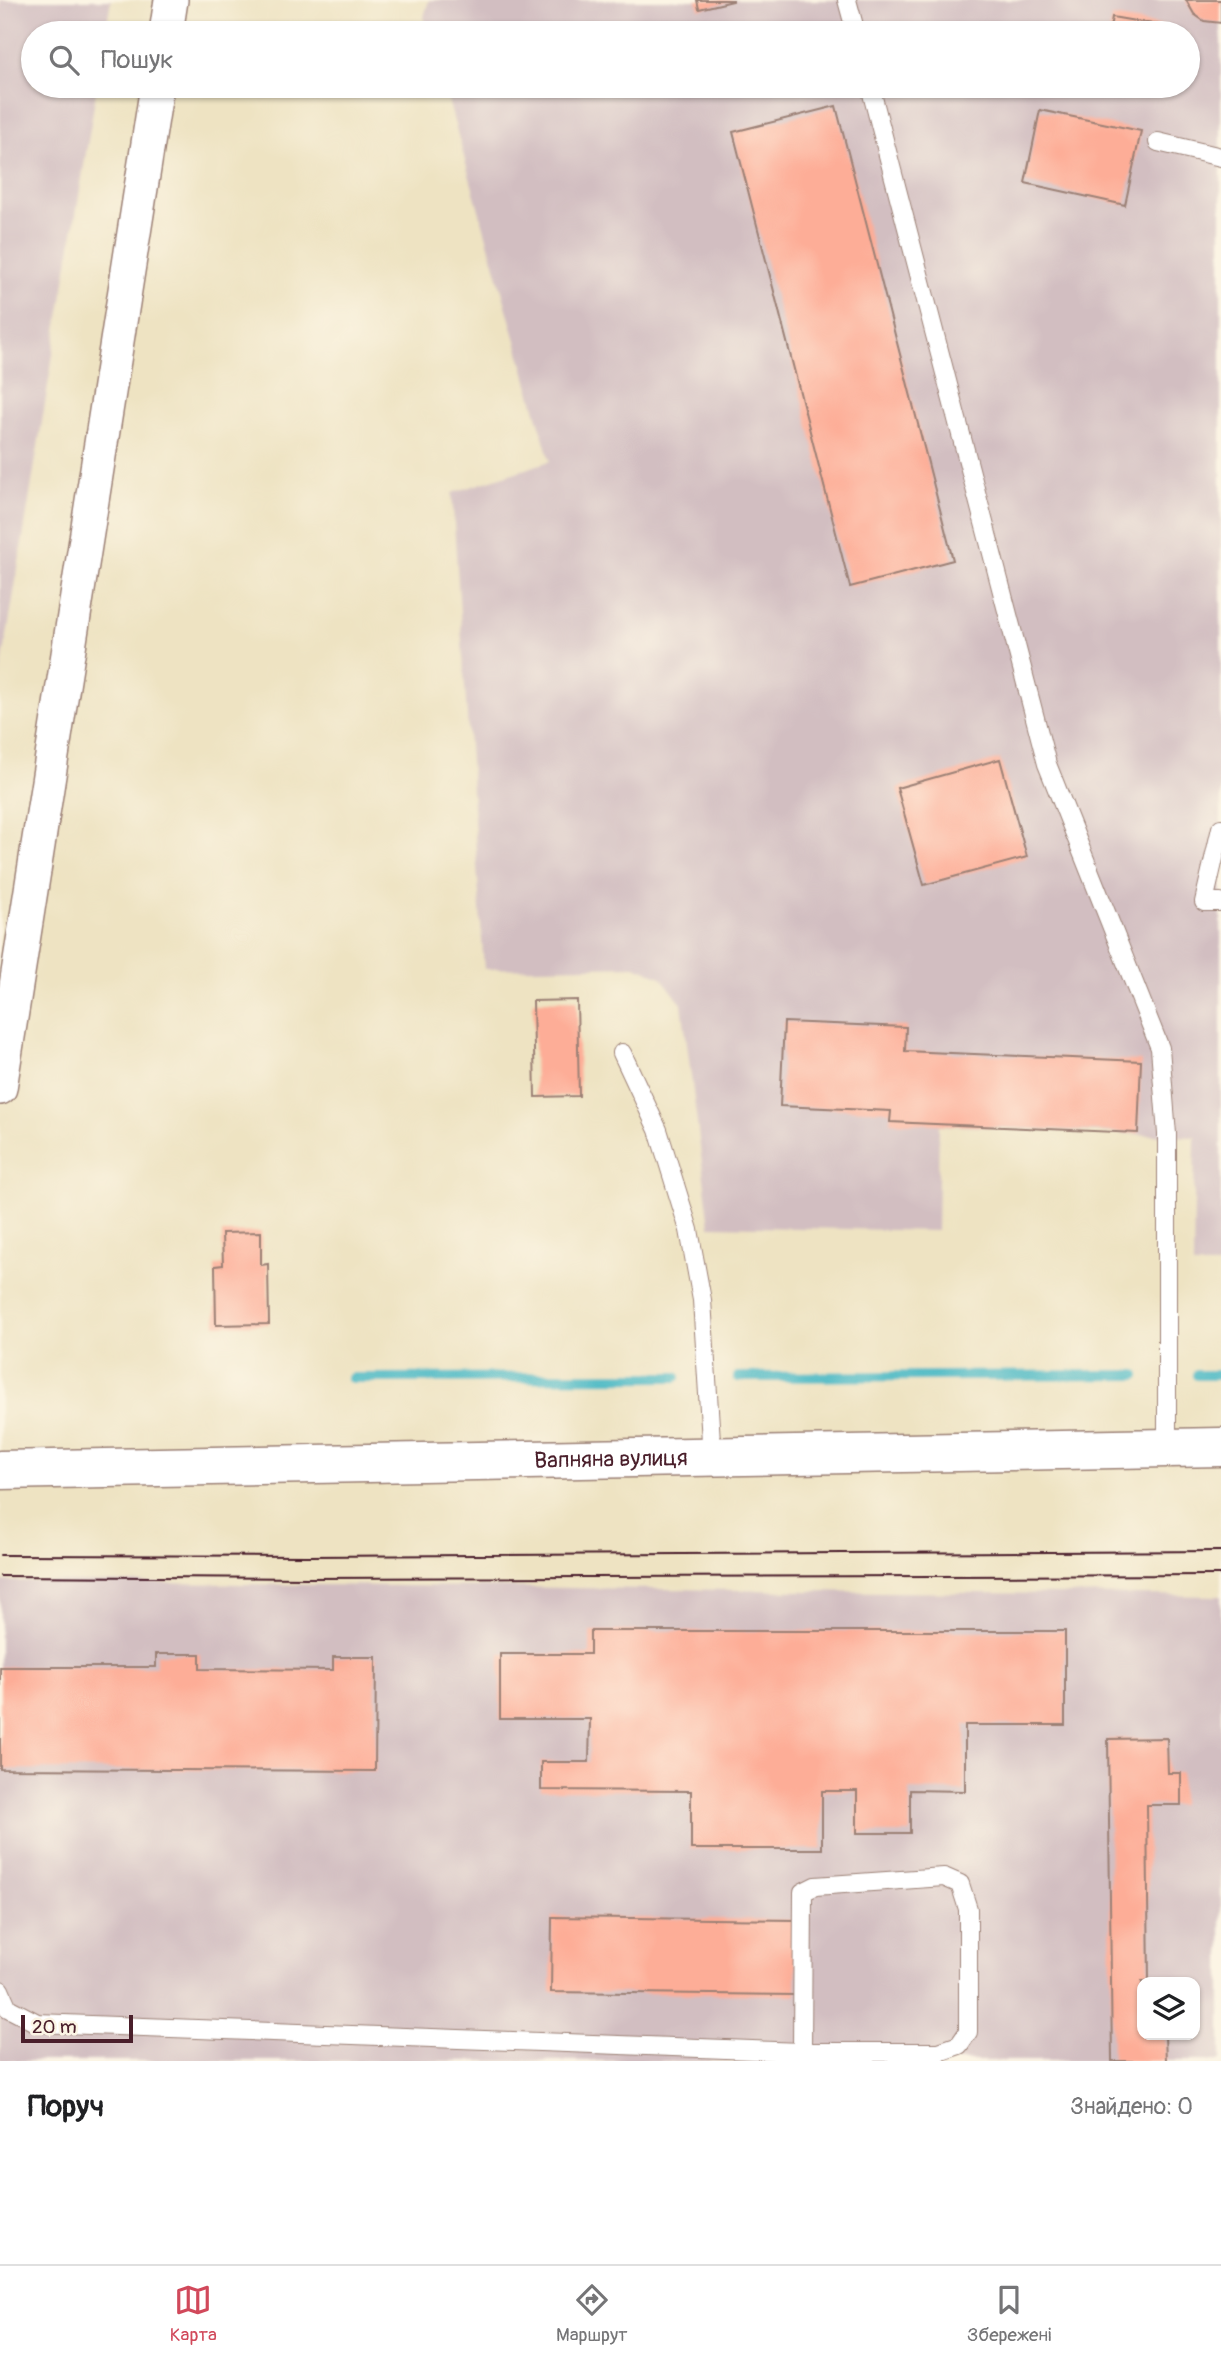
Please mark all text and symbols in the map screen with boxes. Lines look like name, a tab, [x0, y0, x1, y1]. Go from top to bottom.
search box	[21, 21, 1200, 98]
icon: search	[45, 41, 83, 79]
text: Пошук	[101, 44, 174, 76]
street label: Вапняна вулиця	[534, 1443, 688, 1474]
map controls	[1137, 1977, 1200, 2040]
button: layers	[1137, 1977, 1200, 2040]
scale bar	[21, 2012, 133, 2044]
text: 20 m	[32, 2015, 77, 2039]
text: Поруч	[28, 2088, 104, 2125]
text: Знайдено: 0	[1070, 2092, 1193, 2121]
tab: Карта	[170, 2281, 217, 2347]
tab: Маршрут	[556, 2281, 628, 2347]
tab: Збережені	[967, 2281, 1051, 2347]

